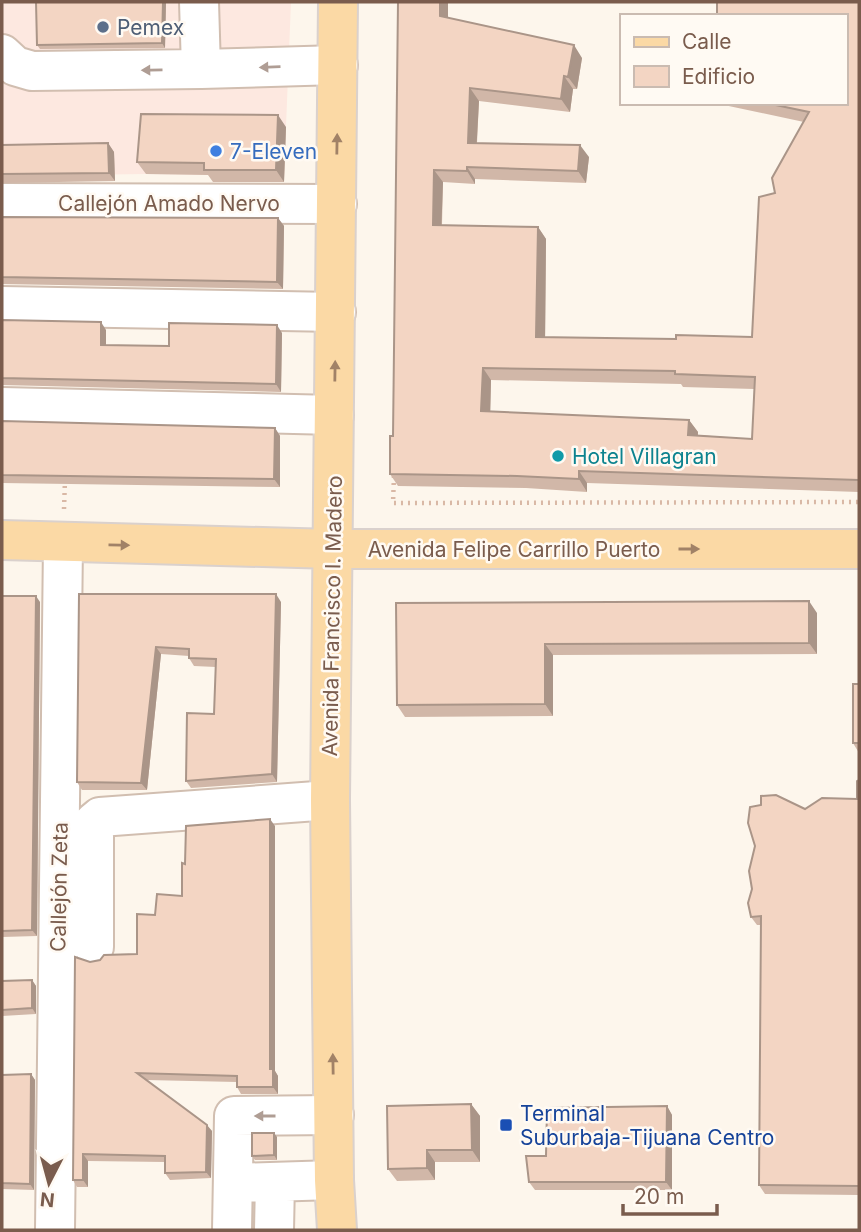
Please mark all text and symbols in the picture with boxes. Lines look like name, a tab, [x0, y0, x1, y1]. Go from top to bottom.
legend	[620, 14, 847, 105]
place label: Pemex	[117, 15, 184, 40]
marker: Pemex	[95, 19, 111, 35]
text: Calle	[682, 29, 732, 54]
one-way arrow	[258, 61, 280, 72]
one-way arrow	[140, 64, 162, 76]
text: Edificio	[682, 64, 755, 89]
one-way arrow	[332, 132, 343, 154]
place label: 7-Eleven	[230, 139, 317, 164]
marker: 7-Eleven	[208, 143, 224, 159]
street label: Callejón Amado Nervo	[58, 191, 280, 216]
one-way arrow	[329, 360, 341, 382]
place label: Hotel Villagran	[572, 444, 717, 469]
marker: Hotel Villagran	[550, 448, 566, 464]
street label: Avenida Francisco I. Madero	[317, 475, 347, 757]
street label: Avenida Felipe Carrillo Puerto	[368, 537, 660, 562]
one-way arrow	[108, 539, 130, 550]
one-way arrow	[679, 543, 701, 555]
street label: Callejón Zeta	[45, 822, 73, 952]
one-way arrow	[327, 1053, 339, 1075]
place label: Terminal Suburbaja-Tijuana Centro	[520, 1101, 774, 1150]
one-way arrow	[254, 1110, 276, 1122]
marker: Terminal Suburbaja-Tijuana Centro	[498, 1117, 514, 1133]
north arrow	[14, 1148, 84, 1218]
scale bar	[623, 1172, 718, 1216]
text: 20 m	[634, 1184, 684, 1209]
text: N	[39, 1187, 56, 1212]

